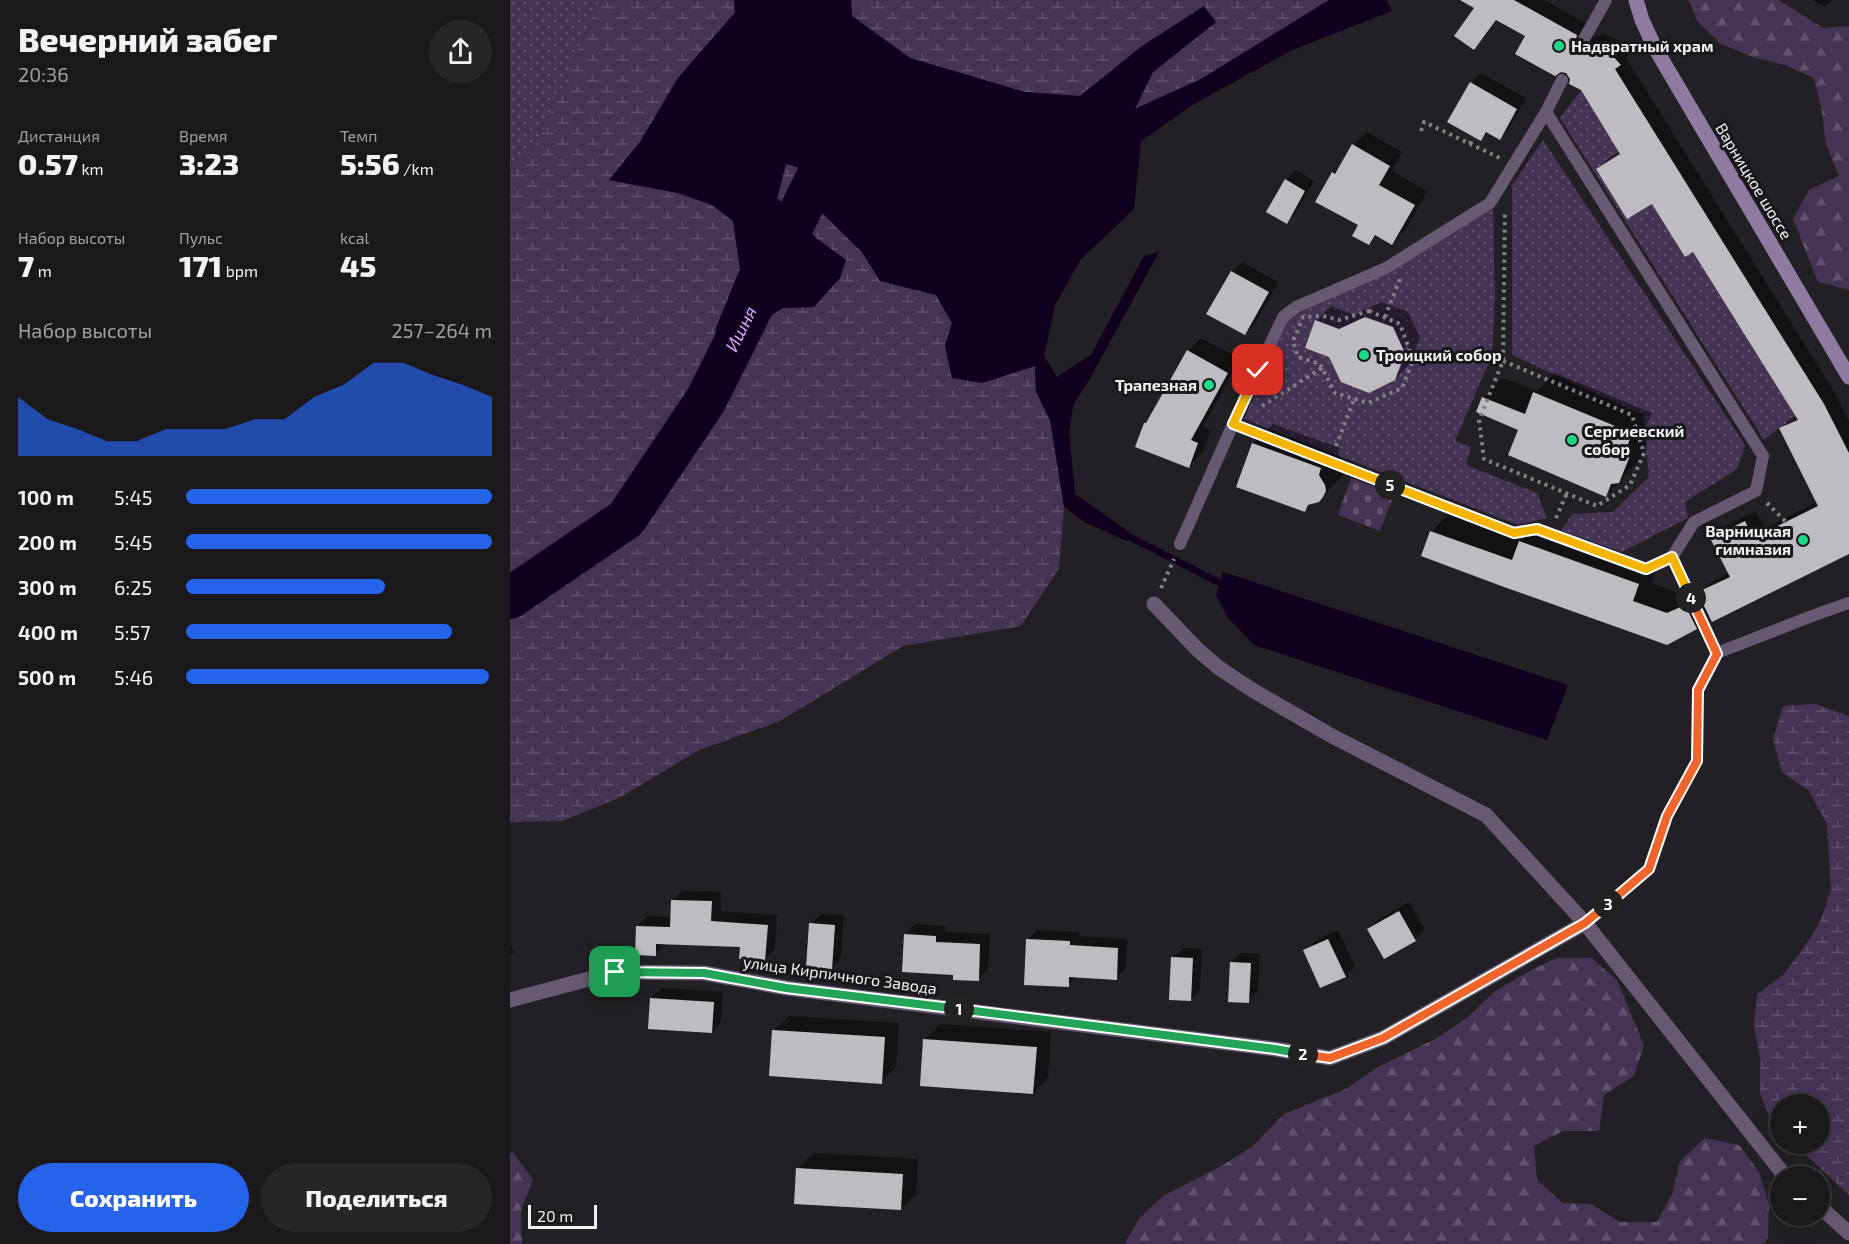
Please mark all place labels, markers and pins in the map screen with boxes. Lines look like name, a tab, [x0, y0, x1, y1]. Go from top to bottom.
place label: Надвратный храм	[1571, 36, 1713, 55]
marker: Надвратный храм	[1552, 39, 1566, 53]
pin	[1232, 344, 1283, 395]
place label: Троицкий собор	[1376, 345, 1502, 364]
marker: Троицкий собор	[1357, 348, 1371, 362]
place label: Трапезная	[1115, 375, 1197, 394]
marker: Трапезная	[1202, 378, 1216, 392]
place label: Сергиевский собор	[1584, 421, 1684, 458]
marker: Сергиевский собор	[1565, 433, 1579, 447]
pin: 5	[1375, 470, 1405, 500]
place label: Варницкая гимназия	[1705, 521, 1791, 558]
marker: Варницкая гимназия	[1796, 533, 1810, 547]
pin: 4	[1676, 583, 1706, 613]
pin: 3	[1593, 889, 1623, 919]
pin	[589, 946, 640, 997]
pin: 1	[944, 994, 974, 1024]
pin: 2	[1288, 1039, 1318, 1069]

